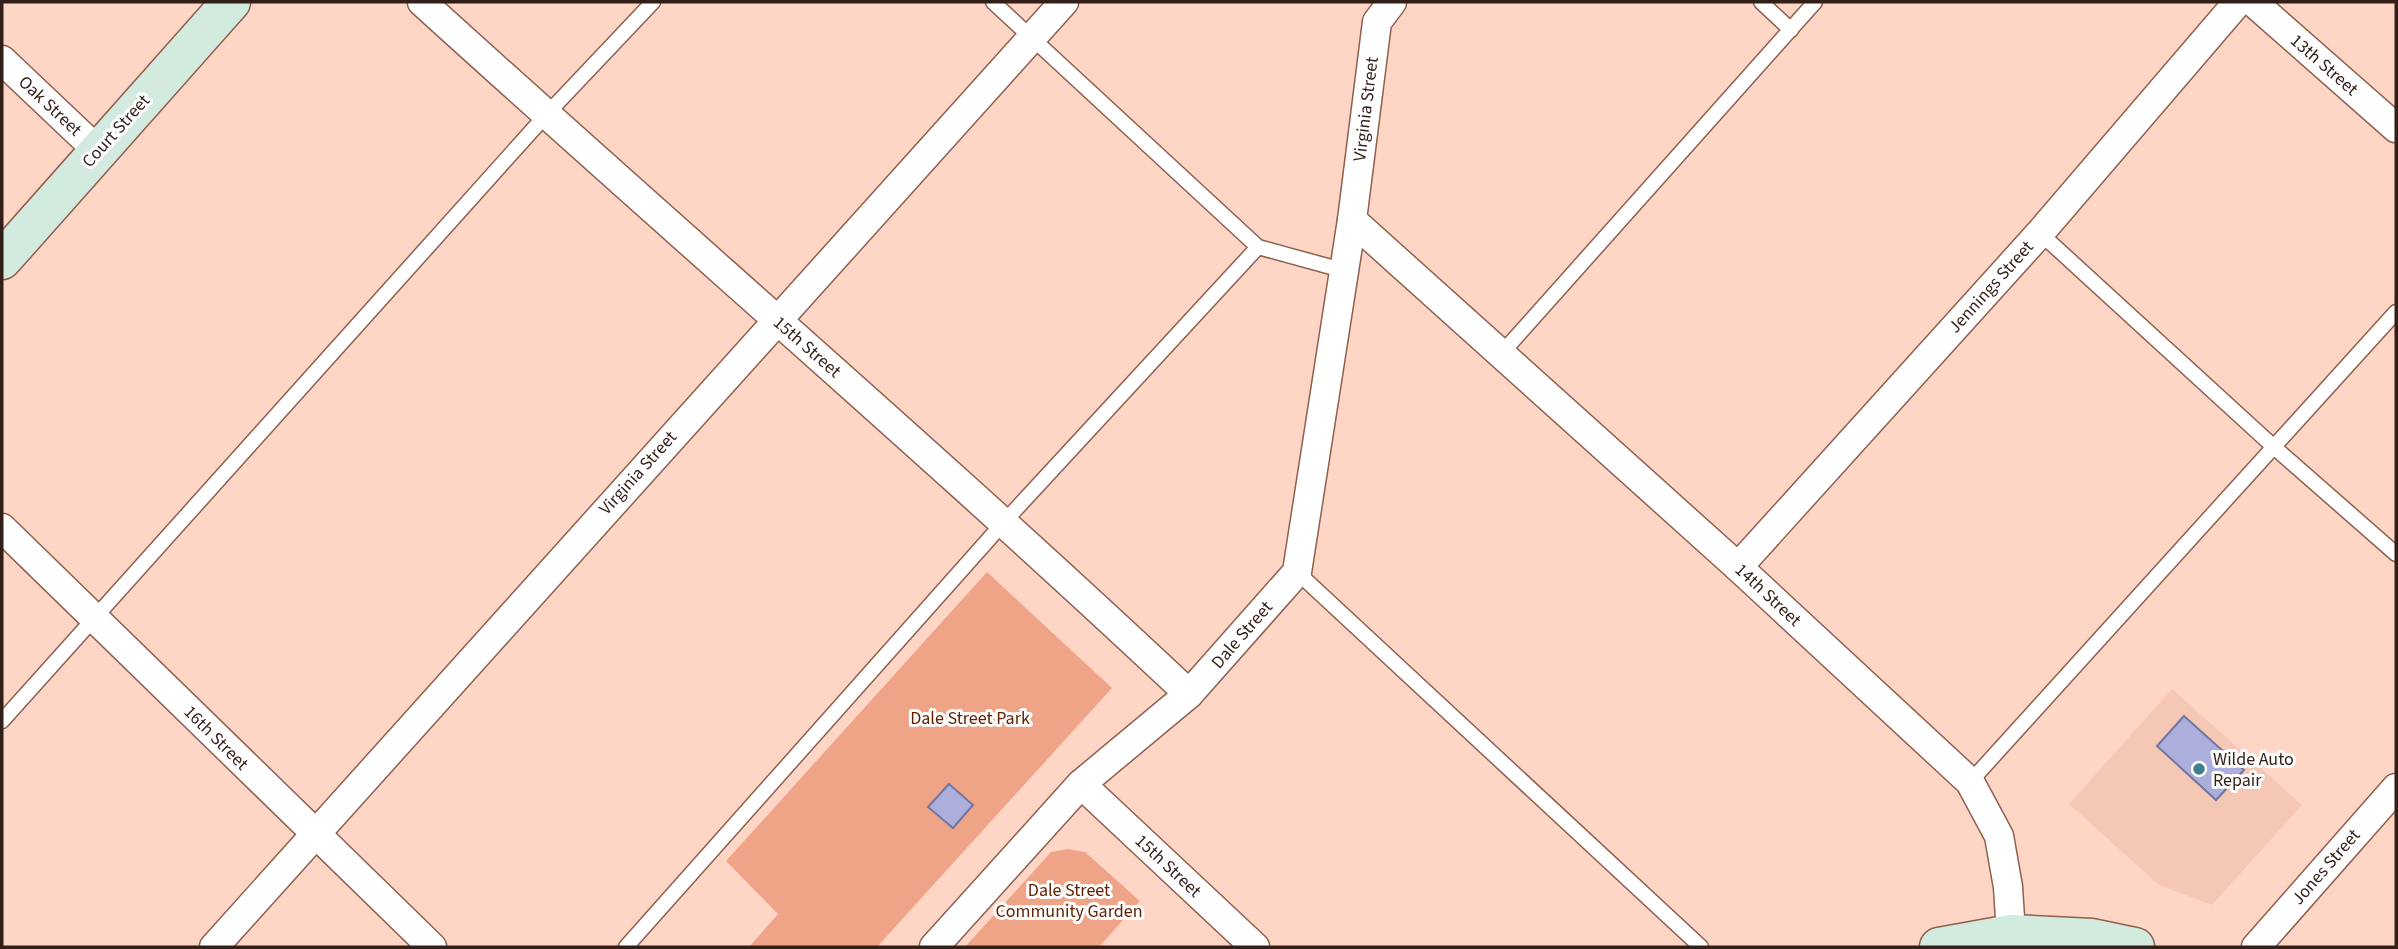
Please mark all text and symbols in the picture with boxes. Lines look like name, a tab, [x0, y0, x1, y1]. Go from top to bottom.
street label: 13th Street	[2285, 29, 2363, 101]
street label: Virginia Street	[1347, 55, 1385, 163]
street label: Oak Street	[13, 70, 87, 142]
street label: Court Street	[76, 89, 156, 173]
street label: Jennings Street	[1943, 235, 2039, 339]
street label: 15th Street	[768, 311, 846, 383]
street label: Virginia Street	[593, 426, 683, 520]
street label: 14th Street	[1729, 558, 1807, 632]
street label: Dale Street	[1206, 596, 1278, 674]
street label: 16th Street	[178, 700, 254, 776]
park label: Dale Street Park	[910, 706, 1030, 731]
place label: Wilde Auto Repair	[2213, 747, 2294, 793]
marker: Wilde Auto Repair	[2191, 761, 2207, 777]
street label: Jones Street	[2286, 824, 2366, 910]
street label: 15th Street	[1129, 829, 1207, 903]
park label: Dale Street Community Garden	[995, 878, 1143, 924]

